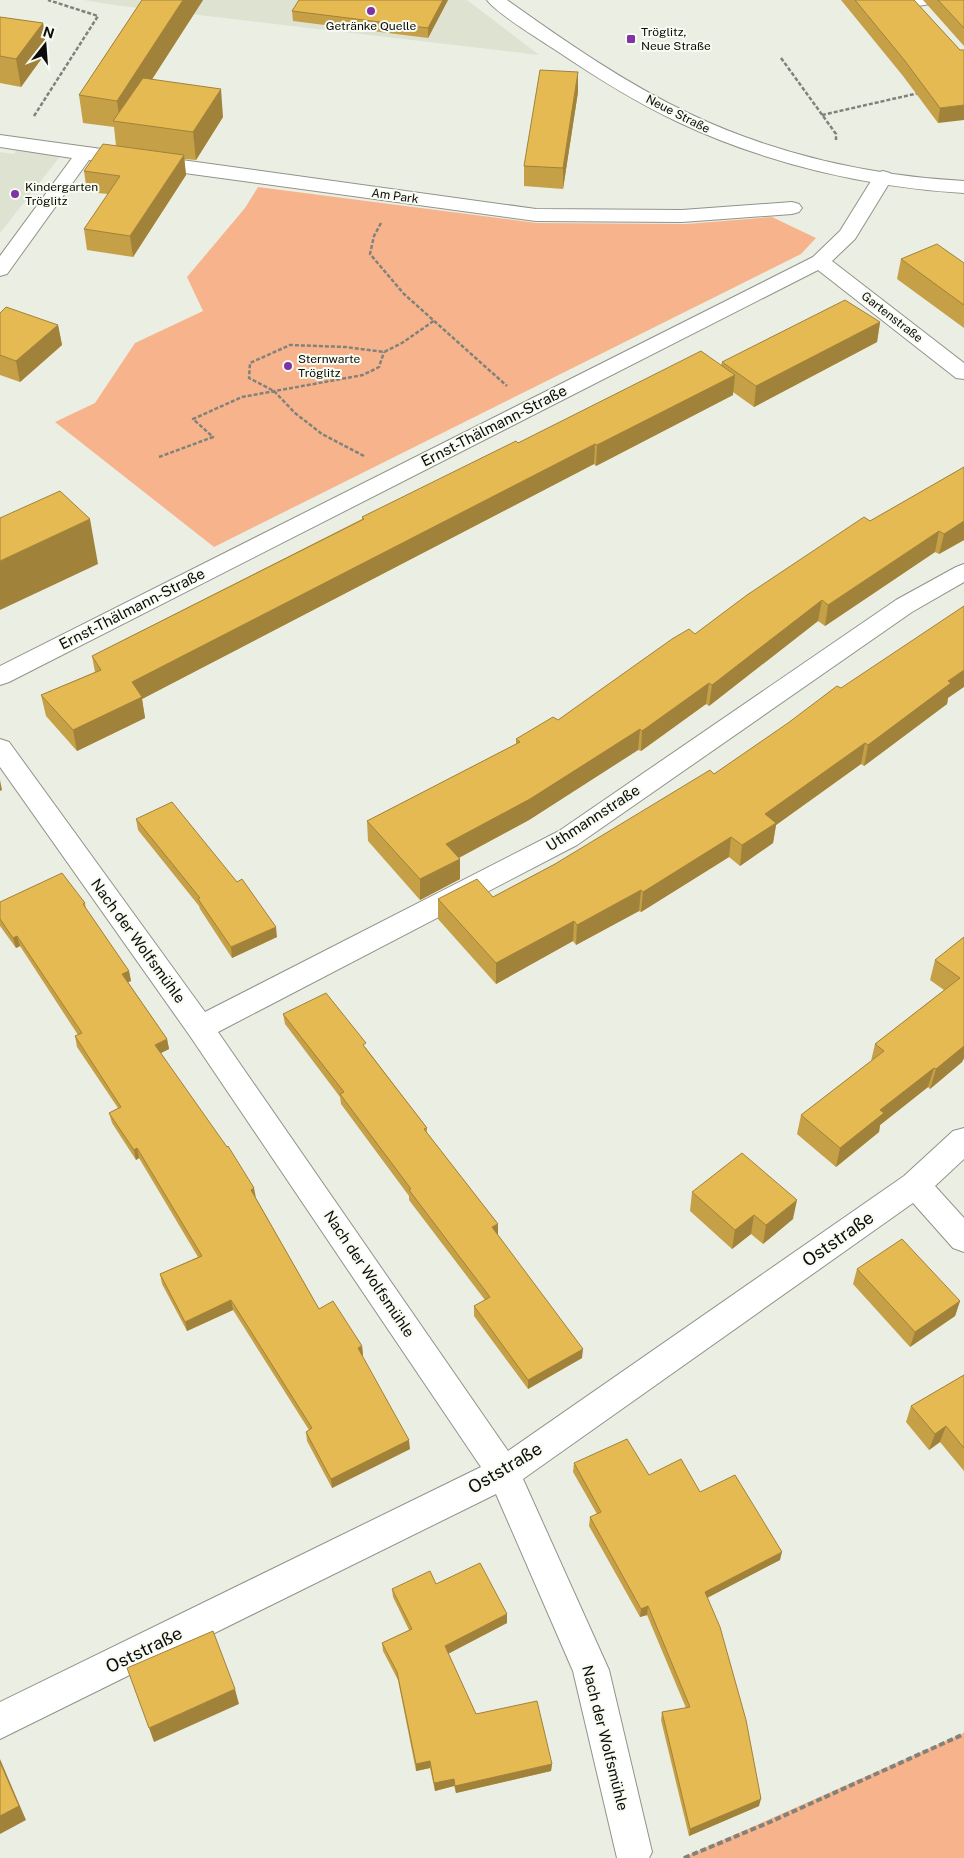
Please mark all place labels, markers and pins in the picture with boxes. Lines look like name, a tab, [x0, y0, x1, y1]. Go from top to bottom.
marker: Getränke Quelle	[365, 5, 377, 17]
place label: Getränke Quelle	[326, 19, 416, 33]
place label: Tröglitz, Neue Straße	[641, 25, 711, 53]
marker: Tröglitz, Neue Straße	[625, 33, 637, 45]
place label: Kindergarten Tröglitz	[25, 180, 98, 208]
marker: Kindergarten Tröglitz	[9, 188, 21, 200]
place label: Sternwarte Tröglitz	[298, 352, 360, 380]
marker: Sternwarte Tröglitz	[282, 360, 294, 372]

